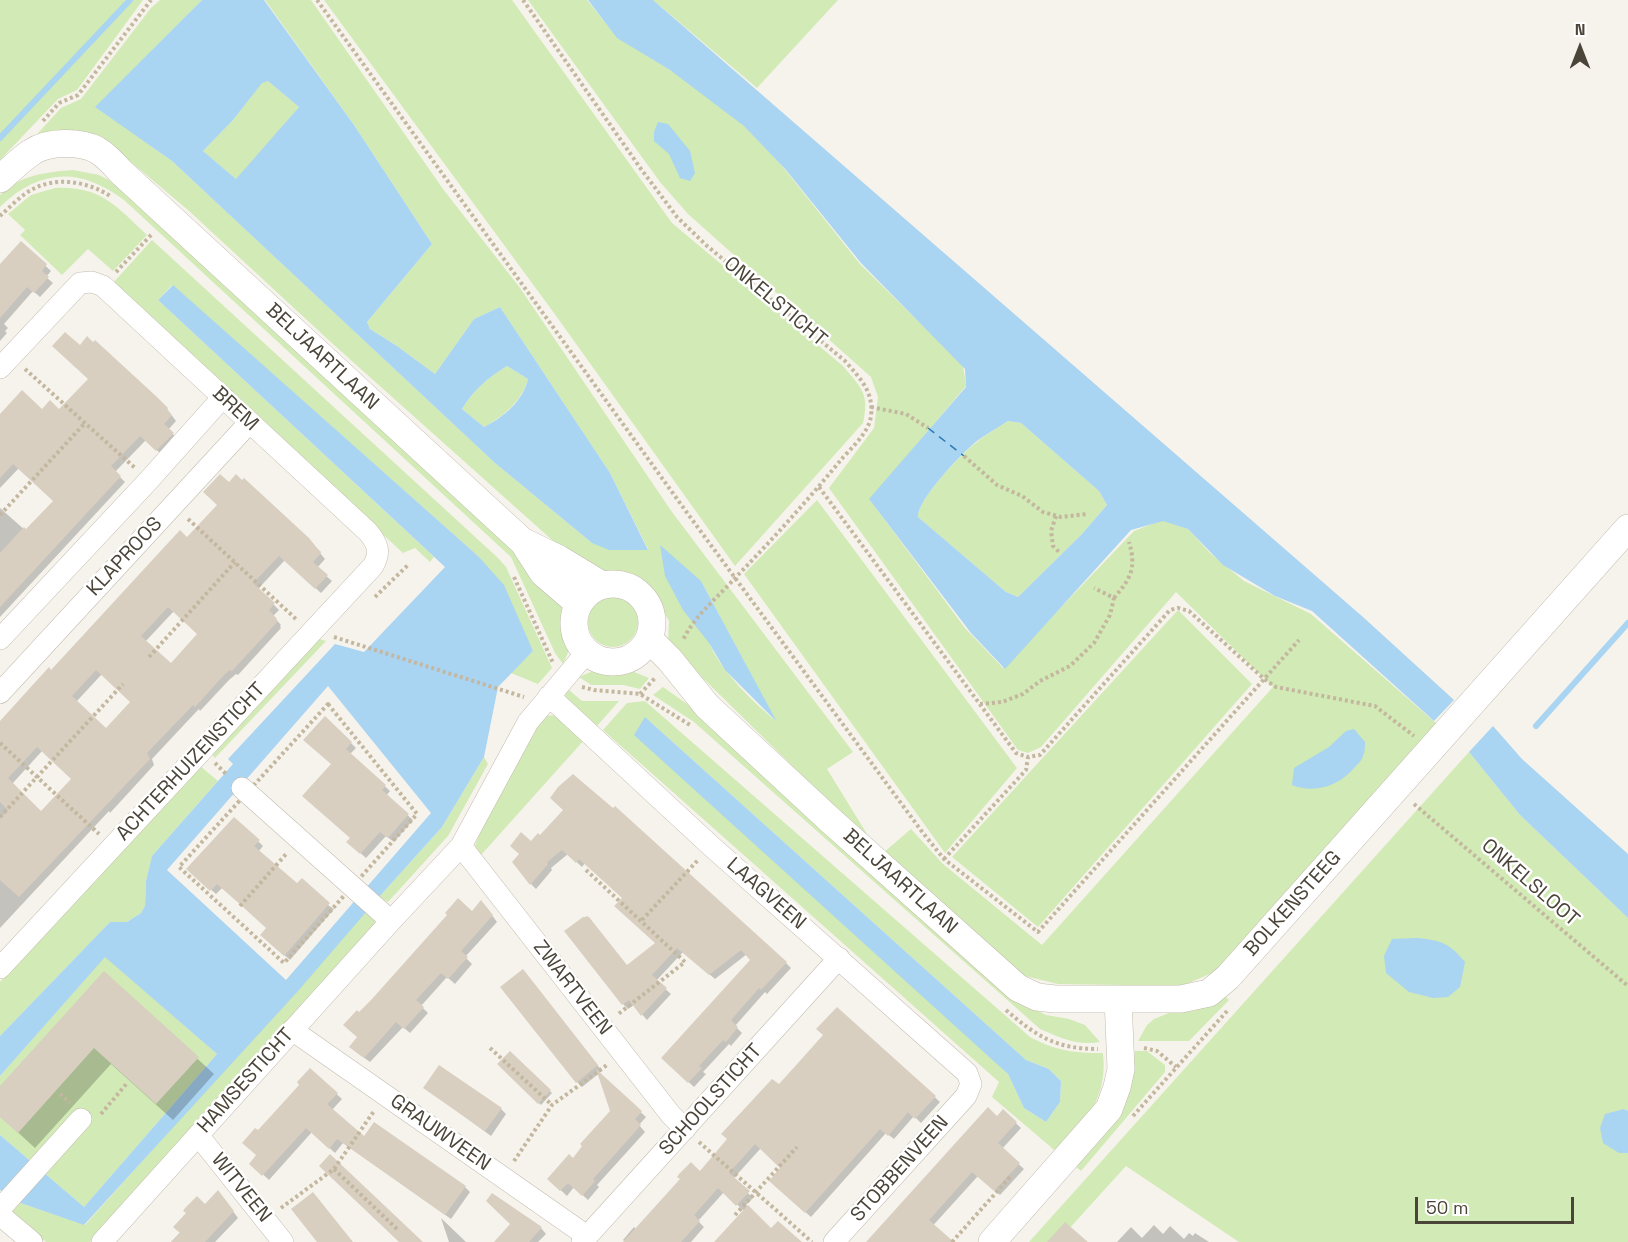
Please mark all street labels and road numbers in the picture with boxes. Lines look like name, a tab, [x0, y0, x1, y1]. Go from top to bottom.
street label: ONKELSTICHT	[719, 252, 831, 352]
street label: BELJAARTLAAN	[261, 299, 383, 415]
street label: BREM	[207, 382, 263, 436]
street label: KLAPROOS	[82, 512, 168, 602]
street label: ACHTERHUIZENSTICHT	[111, 678, 271, 846]
street label: BELJAARTLAAN	[838, 824, 962, 940]
street label: ONKELSLOOT	[1476, 834, 1584, 932]
street label: BOLKENSTEEG	[1239, 846, 1347, 962]
street label: LAAGVEEN	[722, 853, 810, 935]
street label: ZWARTVEEN	[528, 936, 616, 1040]
street label: HAMSESTICHT	[193, 1024, 299, 1138]
street label: SCHOOLSTICHT	[655, 1039, 767, 1161]
street label: GRAUWVEEN	[385, 1090, 495, 1176]
street label: STOBBENVEEN	[846, 1111, 954, 1227]
street label: WITVEEN	[206, 1148, 276, 1228]

